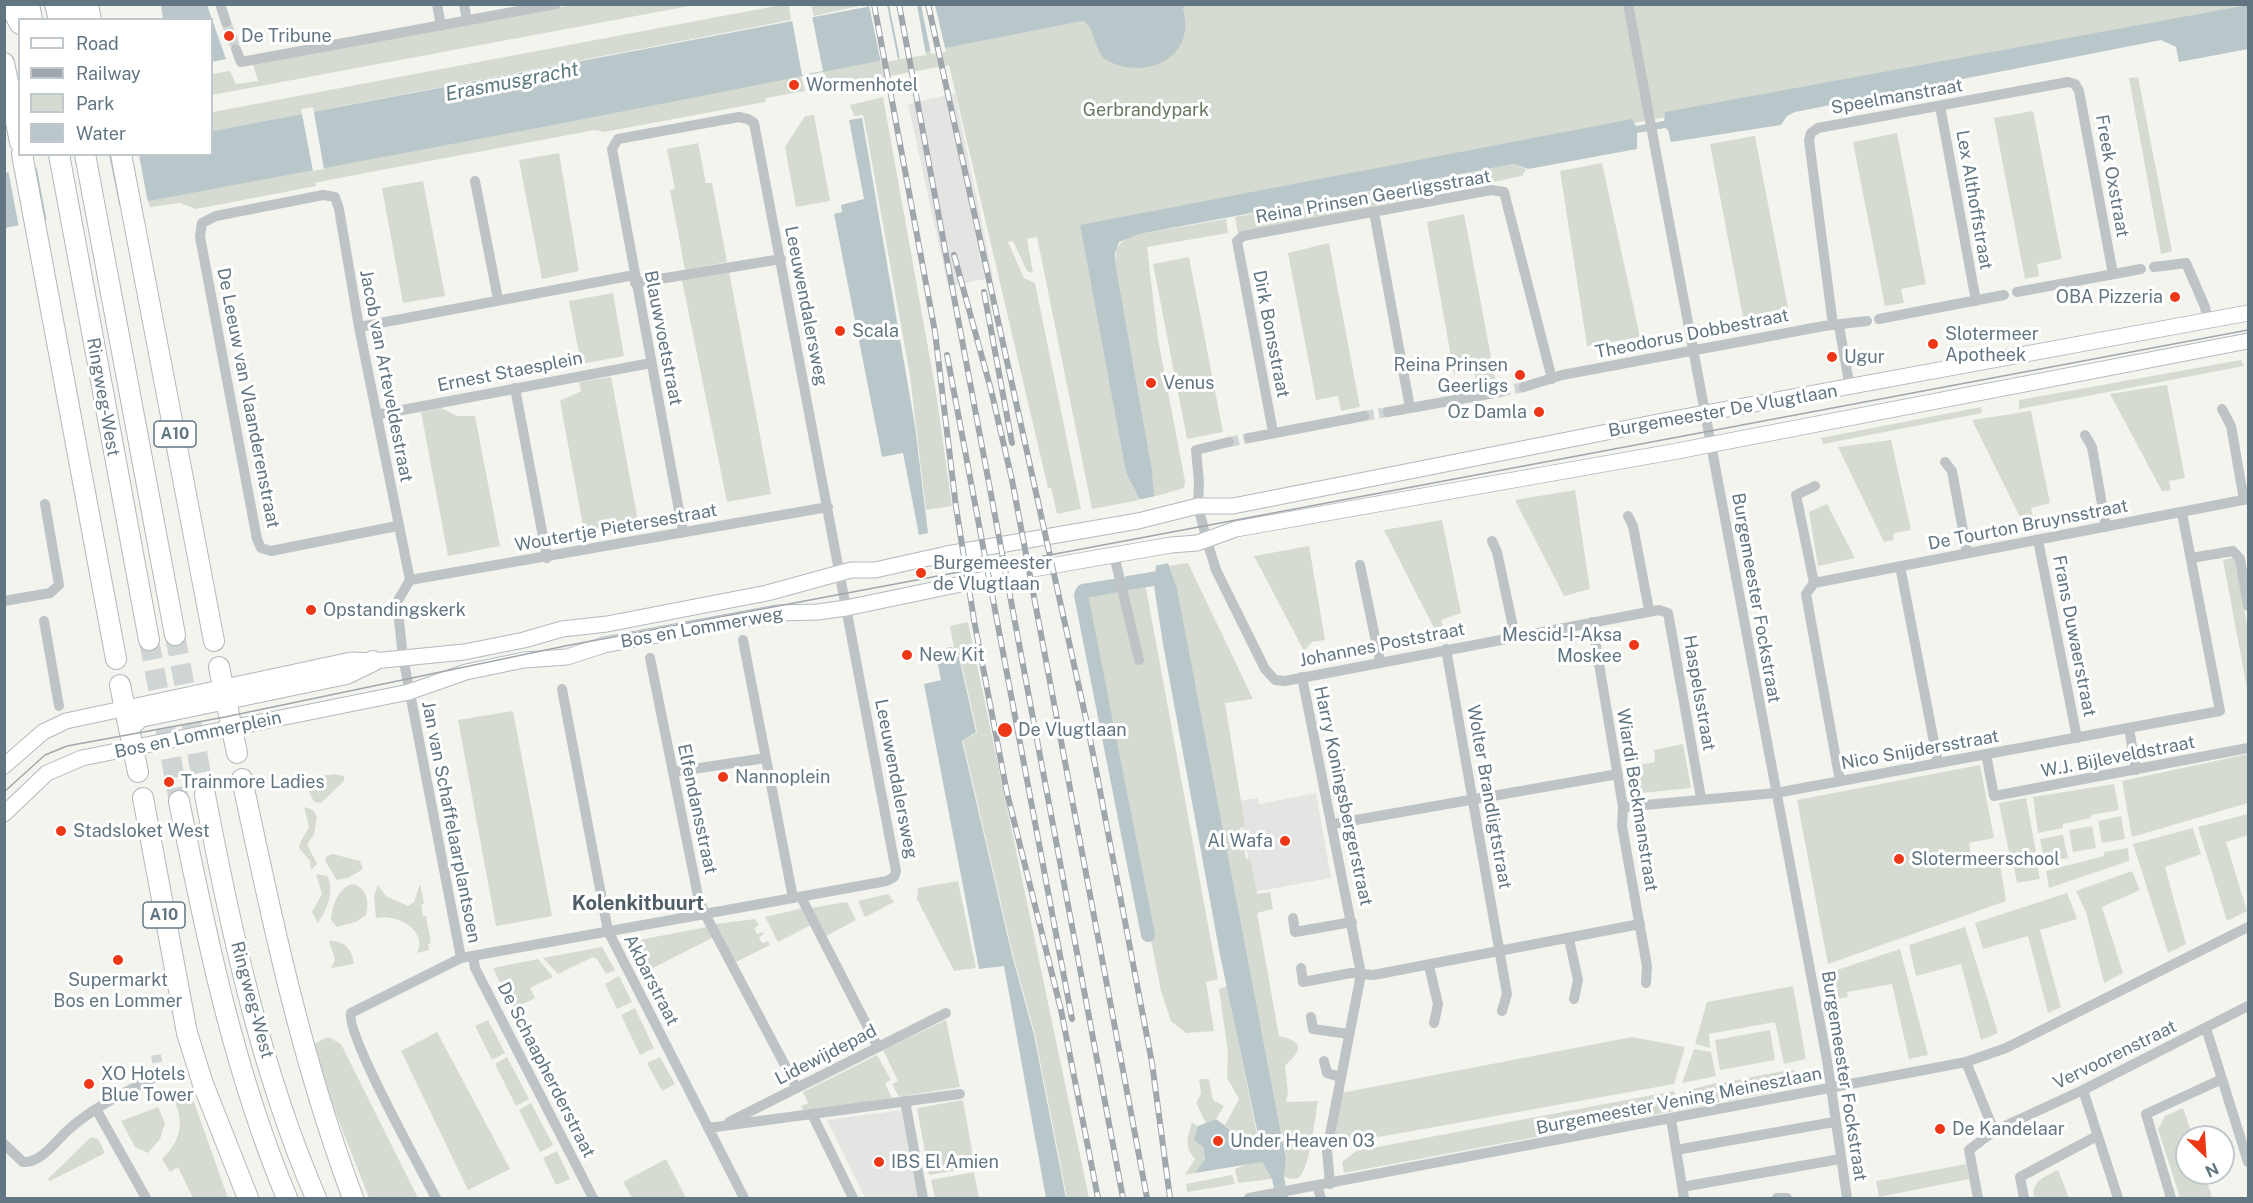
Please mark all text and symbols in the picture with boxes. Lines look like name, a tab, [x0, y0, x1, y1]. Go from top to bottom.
legend	[18, 18, 213, 156]
place label: De Tribune	[241, 25, 332, 47]
marker: De Tribune	[222, 29, 236, 43]
text: Road	[76, 33, 119, 54]
water label: Erasmusgracht	[443, 57, 581, 107]
text: Railway	[76, 63, 141, 84]
place label: Wormenhotel	[806, 74, 918, 96]
street label: Speelmanstraat	[1829, 75, 1965, 119]
marker: Wormenhotel	[787, 78, 801, 92]
text: Park	[76, 93, 114, 114]
park label: Gerbrandypark	[1083, 99, 1209, 121]
street label: Freek Oxstraat	[2091, 113, 2133, 239]
text: Water	[76, 123, 126, 144]
street label: Lex Althoffstraat	[1951, 128, 1997, 272]
street label: Reina Prinsen Geerligsstraat	[1254, 166, 1492, 228]
street label: Leeuwendalersweg	[780, 224, 832, 388]
street label: De Leeuw van Vlaanderenstraat	[212, 266, 284, 530]
street label: Jacob van Arteveldestraat	[355, 268, 417, 484]
street label: Dirk Bonsstraat	[1248, 268, 1294, 400]
street label: Blauwvoetstraat	[639, 269, 687, 407]
place label: OBA Pizzeria	[2056, 286, 2163, 308]
marker: OBA Pizzeria	[2168, 290, 2182, 304]
street label: Theodorus Dobbestraat	[1593, 305, 1791, 363]
place label: Scala	[852, 320, 899, 342]
place label: Slotermeer Apotheek	[1945, 323, 2039, 366]
marker: Scala	[833, 324, 847, 338]
street label: Ringweg-West	[82, 336, 124, 458]
marker: Slotermeer Apotheek	[1926, 337, 1940, 351]
place label: Ugur	[1844, 346, 1885, 368]
street label: Ernest Staesplein	[436, 347, 584, 397]
marker: Ugur	[1825, 350, 1839, 364]
place label: Reina Prinsen Geerligs	[1394, 354, 1508, 397]
marker: Reina Prinsen Geerligs	[1513, 368, 1527, 382]
place label: Venus	[1163, 372, 1214, 394]
marker: Venus	[1144, 376, 1158, 390]
street label: Burgemeester De Vlugtlaan	[1607, 380, 1839, 442]
place label: Oz Damla	[1447, 401, 1527, 423]
marker: Oz Damla	[1532, 405, 1546, 419]
road number: A10	[154, 421, 196, 447]
street label: Burgemeester Fockstraat	[1727, 491, 1785, 705]
street label: De Tourton Bruynsstraat	[1926, 495, 2130, 555]
street label: Woutertje Pietersestraat	[513, 500, 719, 556]
place label: Burgemeester de Vlugtlaan	[933, 552, 1052, 594]
street label: Frans Duwaerstraat	[2048, 553, 2100, 719]
marker: Burgemeester de Vlugtlaan	[914, 566, 928, 580]
place label: Opstandingskerk	[323, 599, 466, 621]
marker: Opstandingskerk	[304, 603, 318, 617]
street label: Bos en Lommerweg	[619, 603, 785, 653]
street label: Johannes Poststraat	[1297, 618, 1467, 672]
place label: Mescid-I-Aksa Moskee	[1502, 624, 1622, 666]
street label: Haspelsstraat	[1678, 634, 1720, 752]
marker: Mescid-I-Aksa Moskee	[1627, 638, 1641, 652]
place label: New Kit	[919, 644, 985, 666]
marker: New Kit	[900, 648, 914, 662]
street label: Harry Koningsbergerstraat	[1309, 684, 1377, 908]
street label: Leeuwendalersweg	[870, 697, 922, 861]
street label: Jan van Schaffelaarplantsoen	[417, 699, 485, 945]
street label: Wolter Brandligtstraat	[1462, 703, 1516, 891]
street label: Bos en Lommerplein	[113, 707, 283, 763]
street label: Wiardi Beckmanstraat	[1612, 707, 1662, 893]
place label: De Vlugtlaan	[1018, 719, 1127, 741]
marker: De Vlugtlaan	[996, 721, 1014, 739]
street label: Nico Snijdersstraat	[1839, 725, 2001, 775]
street label: W.J. Bijleveldstraat	[2039, 731, 2197, 783]
street label: Elfendansstraat	[673, 742, 721, 876]
place label: Nannoplein	[735, 766, 830, 788]
marker: Nannoplein	[716, 770, 730, 784]
place label: Trainmore Ladies	[181, 771, 325, 793]
marker: Trainmore Ladies	[162, 775, 176, 789]
place label: Stadsloket West	[73, 820, 210, 842]
marker: Stadsloket West	[54, 824, 68, 838]
place label: Al Wafa	[1207, 830, 1273, 852]
marker: Al Wafa	[1278, 834, 1292, 848]
place label: Slotermeerschool	[1911, 848, 2060, 870]
marker: Slotermeerschool	[1892, 852, 1906, 866]
district label: Kolenkitbuurt	[572, 892, 704, 916]
road number: A10	[143, 902, 185, 928]
street label: Akbarstraat	[619, 931, 683, 1029]
street label: Ringweg-West	[226, 939, 278, 1061]
marker: Supermarkt Bos en Lommer	[111, 953, 125, 967]
place label: Supermarkt Bos en Lommer	[53, 969, 183, 1012]
street label: Burgemeester Fockstraat	[1817, 969, 1871, 1183]
street label: De Schaapherderstraat	[492, 979, 600, 1161]
street label: Vervoorenstraat	[2050, 1016, 2180, 1094]
street label: Lidewijdepad	[772, 1020, 880, 1090]
place label: XO Hotels Blue Tower	[101, 1063, 194, 1106]
street label: Burgemeester Vening Meineszlaan	[1534, 1063, 1824, 1139]
marker: XO Hotels Blue Tower	[82, 1077, 96, 1091]
place label: De Kandelaar	[1952, 1118, 2065, 1140]
marker: De Kandelaar	[1933, 1122, 1947, 1136]
north arrow	[2175, 1125, 2235, 1185]
place label: Under Heaven 03	[1230, 1130, 1375, 1152]
marker: Under Heaven 03	[1211, 1134, 1225, 1148]
place label: IBS El Amien	[891, 1151, 999, 1173]
marker: IBS El Amien	[872, 1155, 886, 1169]
text: N	[2202, 1159, 2222, 1181]

